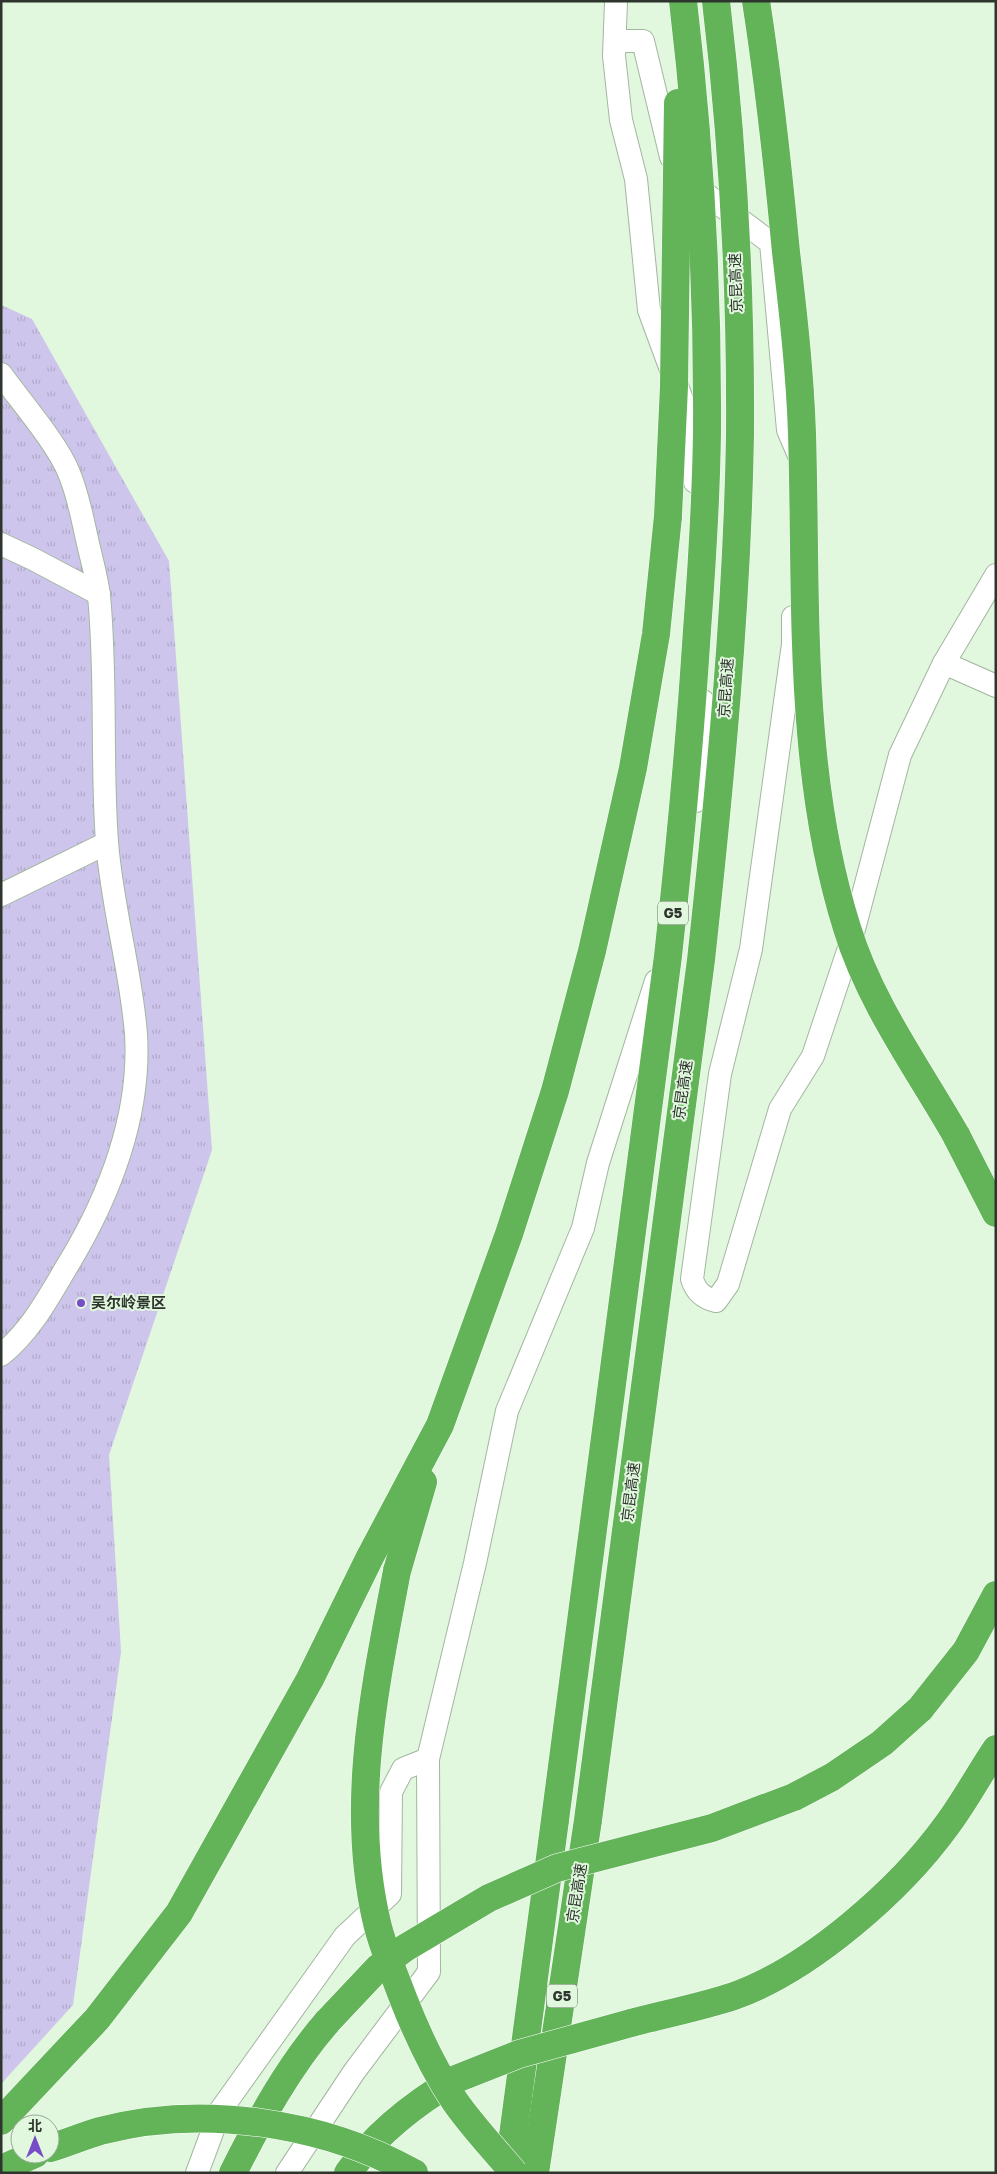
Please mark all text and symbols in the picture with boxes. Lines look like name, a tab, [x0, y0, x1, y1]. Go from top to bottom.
street label: 京昆高速	[725, 253, 745, 313]
street label: 京昆高速	[714, 657, 736, 718]
road number: G5	[658, 901, 688, 924]
street label: 京昆高速	[669, 1059, 695, 1121]
place label: 吴尔岭景区	[91, 1293, 166, 1311]
marker: 吴尔岭景区	[75, 1297, 87, 1309]
street label: 京昆高速	[617, 1461, 643, 1523]
street label: 京昆高速	[562, 1862, 590, 1924]
road number: G5	[547, 1984, 577, 2008]
north arrow	[10, 2114, 60, 2164]
text: 北	[28, 2117, 42, 2134]

